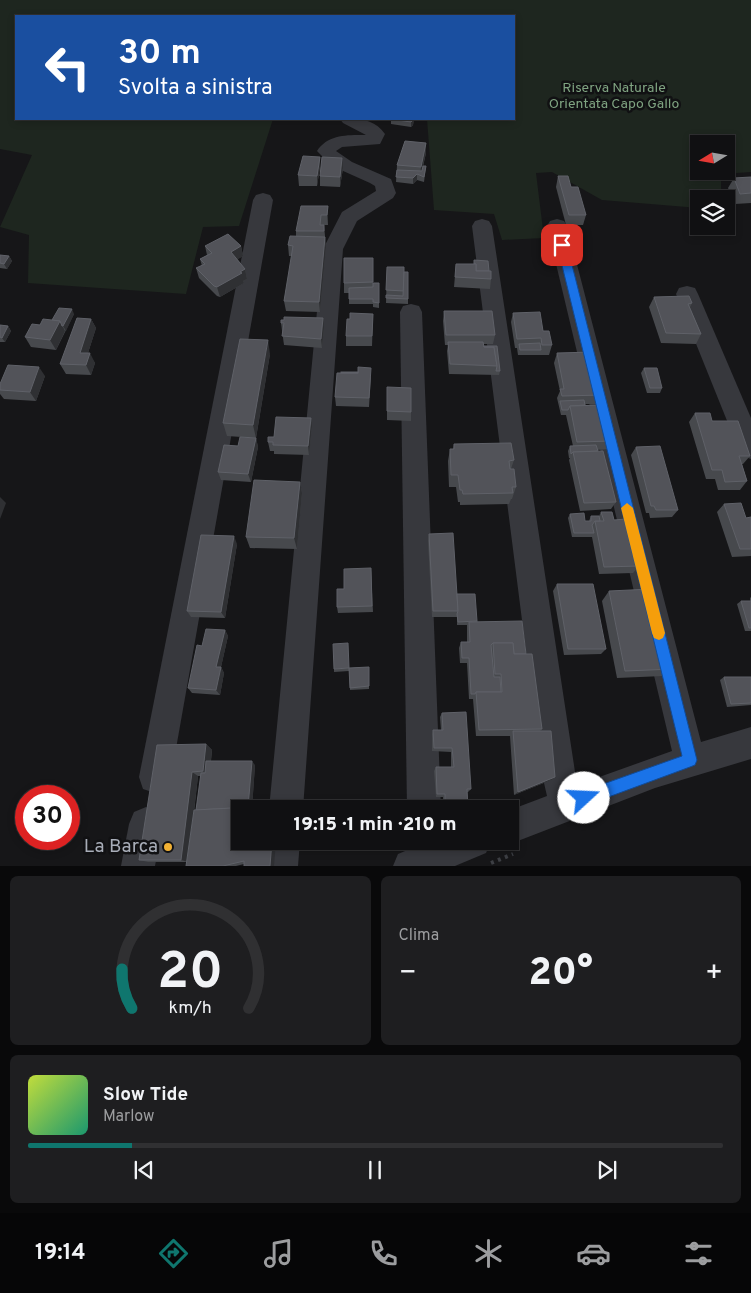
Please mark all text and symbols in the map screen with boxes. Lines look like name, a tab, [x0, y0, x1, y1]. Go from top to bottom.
text: 30 m	[118, 32, 201, 76]
icon: left	[35, 35, 100, 100]
text: Svolta a sinistra	[118, 75, 273, 102]
park label: Riserva Naturale Orientata Capo Gallo	[549, 80, 680, 113]
north arrow	[690, 135, 735, 180]
map controls	[690, 135, 735, 235]
button: layers	[690, 190, 735, 235]
pin	[541, 224, 583, 266]
icon: arrive	[548, 231, 576, 259]
position arrow	[557, 771, 609, 823]
speed limit sign: 30	[15, 785, 80, 850]
text: 19:15 · 1 min · 210 m	[293, 813, 457, 837]
place label: La Barca	[84, 835, 158, 859]
marker: La Barca	[162, 841, 174, 853]
text: Clima	[399, 926, 439, 946]
text: 20	[157, 941, 223, 1007]
text: 20°	[529, 950, 593, 999]
text: −	[399, 956, 417, 992]
text: +	[705, 956, 723, 992]
text: km/h	[169, 997, 212, 1020]
text: Slow Tide	[103, 1083, 188, 1107]
text: Marlow	[103, 1107, 155, 1127]
icon: previous	[130, 1156, 158, 1184]
icon: pause	[361, 1156, 389, 1184]
icon: next	[593, 1156, 621, 1184]
icon: directions	[156, 1236, 191, 1271]
icon: music	[261, 1236, 296, 1271]
icon: phone	[366, 1236, 401, 1271]
icon: climate	[471, 1236, 506, 1271]
icon: car	[576, 1236, 611, 1271]
icon: filters	[681, 1236, 716, 1271]
text: 19:14	[35, 1240, 86, 1267]

